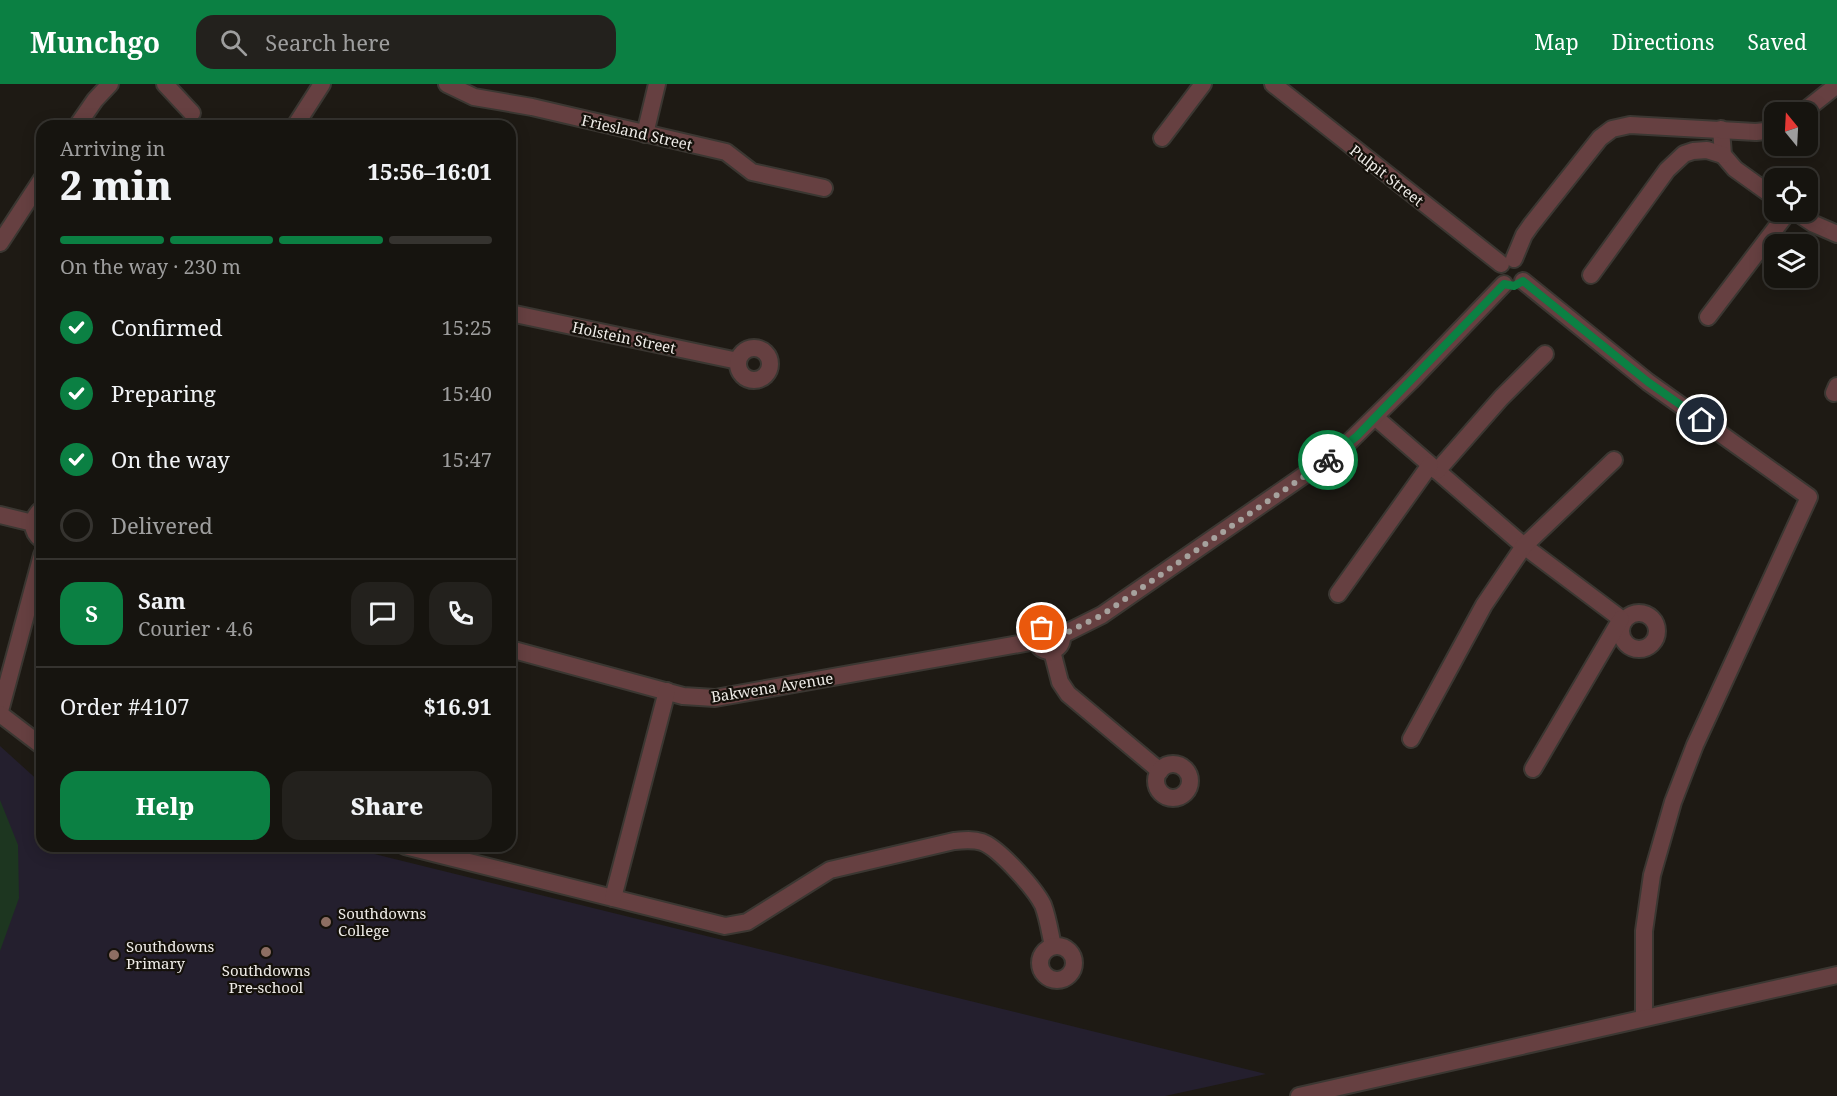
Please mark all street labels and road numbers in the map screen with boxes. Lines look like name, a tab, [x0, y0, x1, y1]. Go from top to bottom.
street label: Friesland Street	[580, 110, 694, 154]
street label: Pulpit Street	[1346, 140, 1428, 210]
street label: Holstein Street	[570, 316, 678, 358]
street label: Bakwena Avenue	[709, 667, 835, 707]

